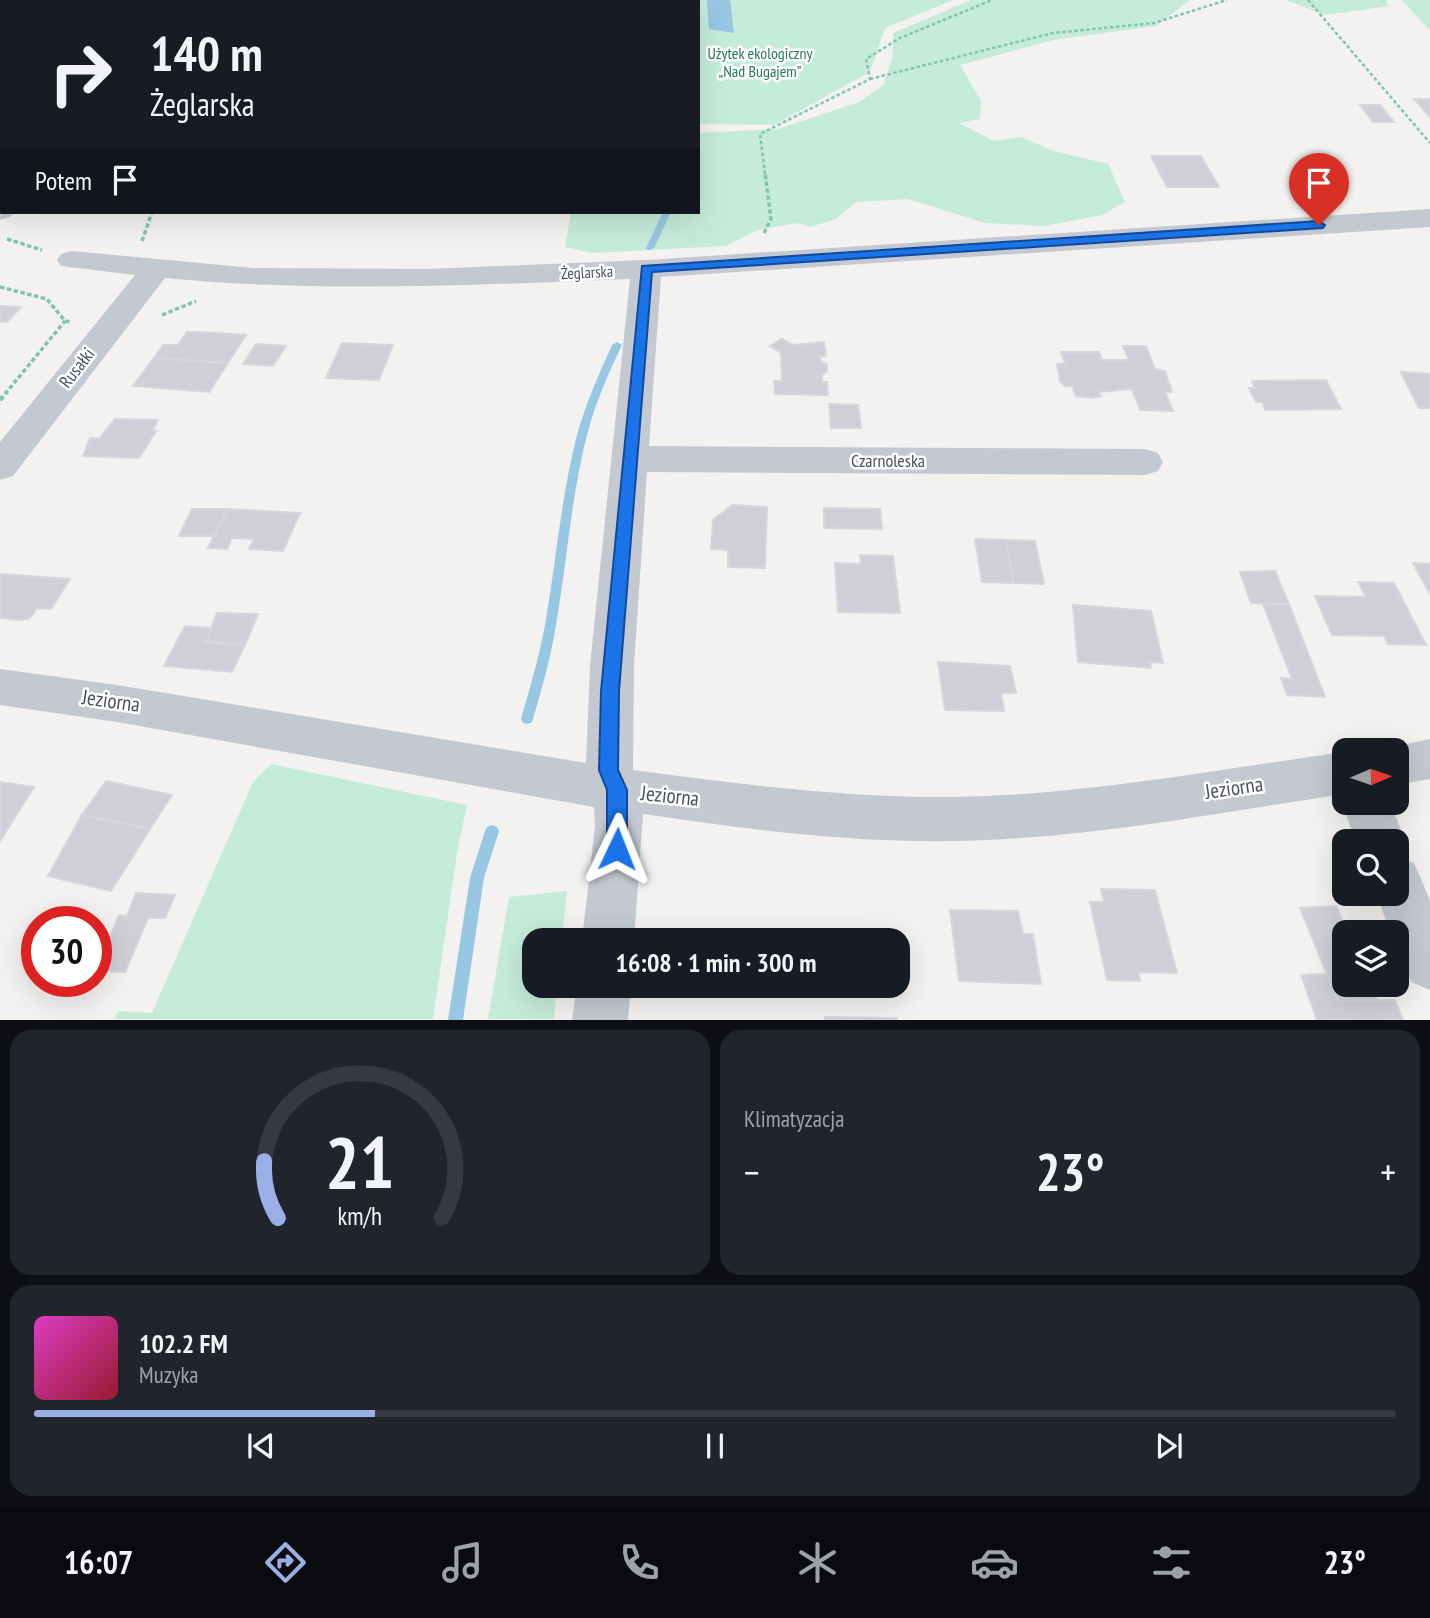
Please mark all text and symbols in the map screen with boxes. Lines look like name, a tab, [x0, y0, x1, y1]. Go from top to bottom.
text: 140 m	[150, 21, 263, 85]
icon: right	[35, 28, 126, 119]
park label: Użytek ekologiczny „Nad Bugajem”	[707, 43, 813, 81]
text: Żeglarska	[150, 83, 255, 125]
pin	[1289, 153, 1349, 225]
icon: arrive	[106, 161, 144, 199]
text: Potem	[35, 164, 92, 197]
icon: arrive	[1300, 164, 1338, 202]
street label: Żeglarska	[560, 261, 614, 283]
street label: Rusałki	[54, 343, 99, 392]
street label: Czarnoleska	[851, 449, 925, 472]
street label: Jeziorna	[79, 683, 142, 718]
north arrow	[1332, 738, 1409, 816]
map controls	[1332, 738, 1409, 997]
street label: Jeziorna	[1202, 770, 1265, 805]
street label: Jeziorna	[639, 779, 700, 812]
position arrow	[580, 812, 654, 886]
button: search	[1332, 829, 1409, 906]
speed limit sign: 30	[21, 906, 112, 997]
button: layers	[1332, 920, 1409, 997]
text: 16:08 · 1 min · 300 m	[616, 946, 816, 979]
text: Klimatyzacja	[744, 1104, 844, 1133]
text: 21	[325, 1115, 395, 1209]
text: 23°	[1036, 1138, 1104, 1205]
text: −	[744, 1147, 760, 1196]
text: +	[1380, 1147, 1396, 1196]
text: km/h	[338, 1200, 382, 1232]
text: 102.2 FM	[139, 1327, 228, 1360]
text: Muzyka	[139, 1360, 199, 1389]
icon: previous	[242, 1427, 280, 1465]
icon: pause	[696, 1427, 734, 1465]
icon: next	[1150, 1427, 1188, 1465]
icon: directions	[261, 1538, 310, 1587]
icon: music	[438, 1538, 487, 1587]
icon: phone	[615, 1538, 664, 1587]
icon: climate	[793, 1538, 842, 1587]
icon: car	[970, 1538, 1019, 1587]
icon: filters	[1147, 1538, 1196, 1587]
text: 16:07	[64, 1541, 133, 1583]
text: 23°	[1324, 1541, 1366, 1583]

